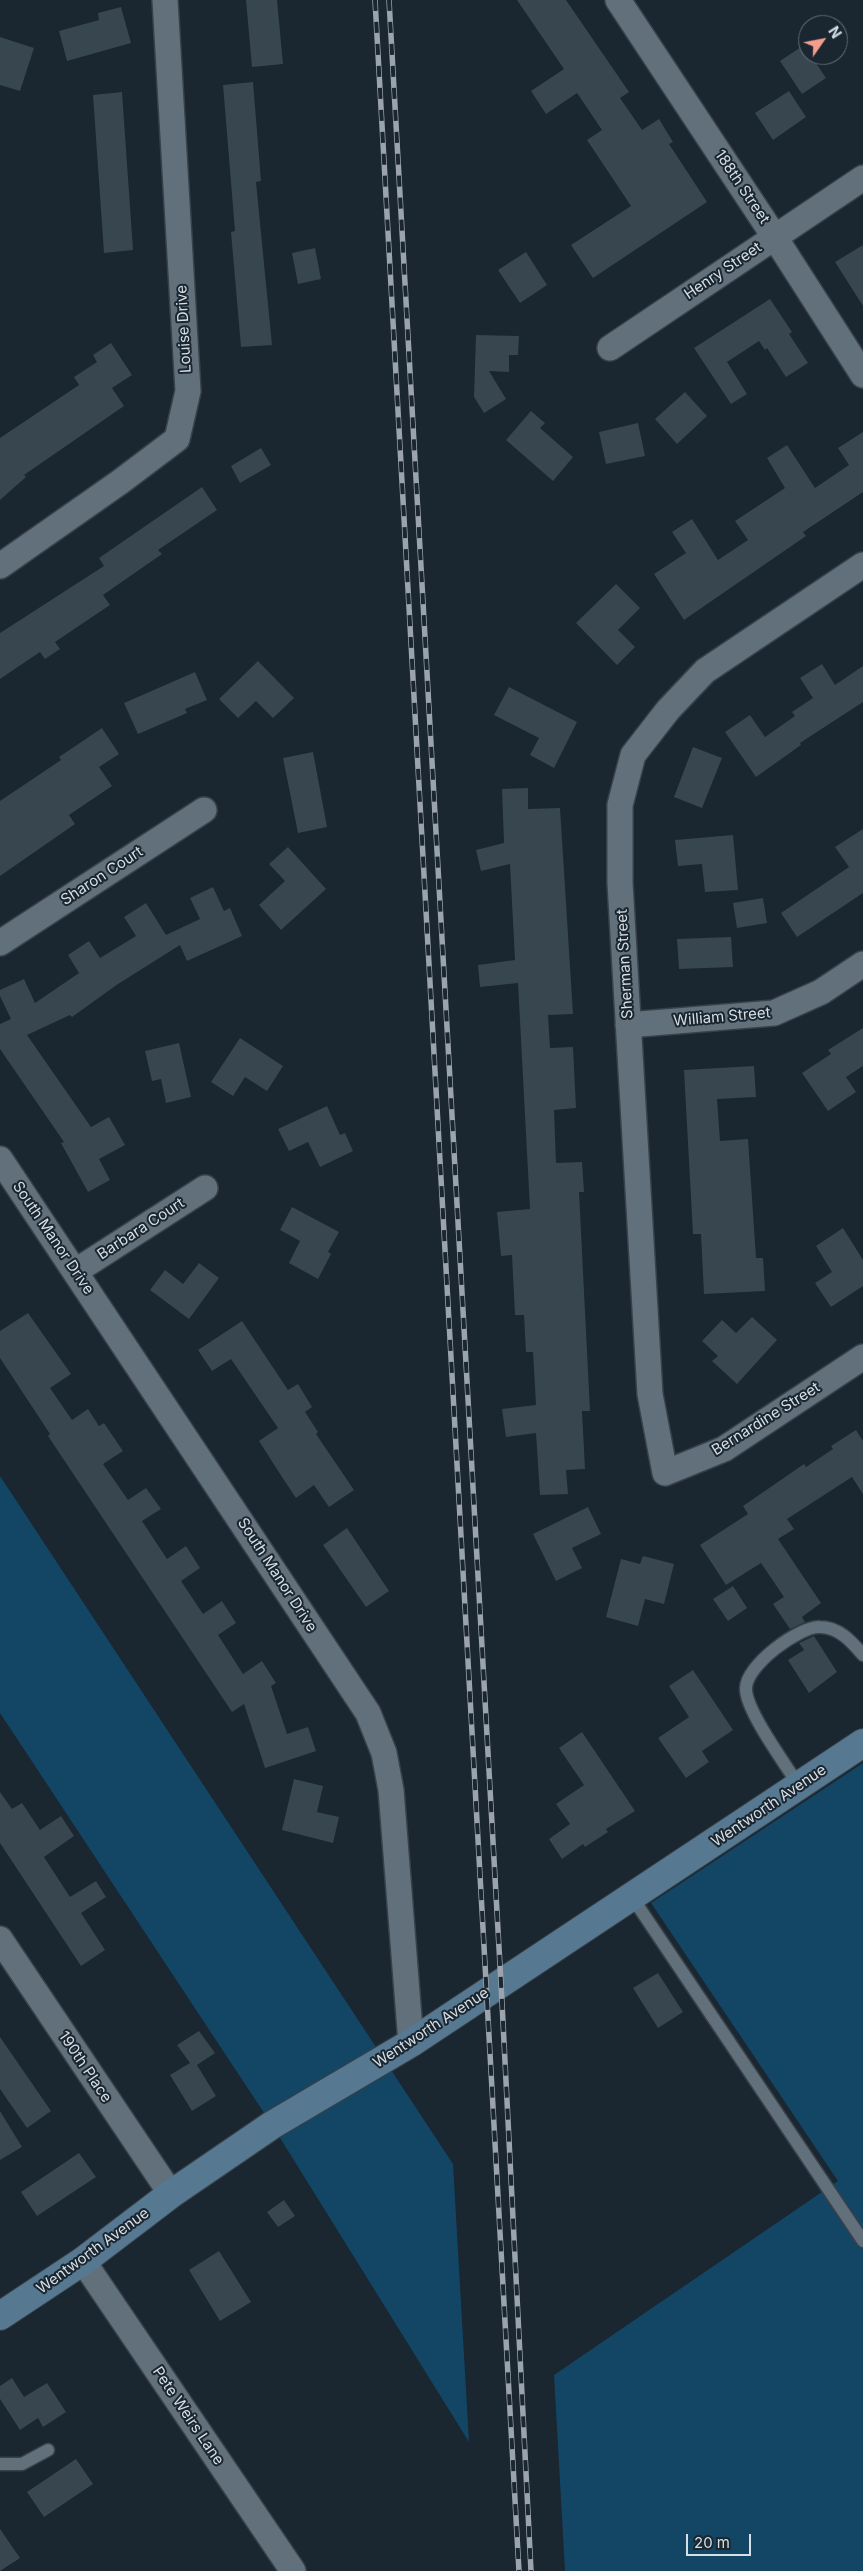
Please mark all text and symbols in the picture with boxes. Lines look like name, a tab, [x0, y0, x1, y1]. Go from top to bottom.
north arrow	[798, 15, 848, 65]
text: N	[825, 23, 845, 41]
street label: 188th Street	[711, 147, 773, 227]
street label: Henry Street	[681, 238, 765, 304]
street label: Louise Drive	[173, 285, 195, 373]
street label: Sharon Court	[58, 843, 146, 909]
street label: Sherman Street	[613, 909, 637, 1019]
street label: William Street	[673, 1004, 771, 1030]
street label: South Manor Drive	[9, 1178, 97, 1298]
street label: Barbara Court	[94, 1194, 188, 1264]
street label: Bernardine Street	[709, 1378, 823, 1460]
street label: South Manor Drive	[233, 1515, 321, 1635]
street label: Wentworth Avenue	[708, 1761, 830, 1851]
street label: Wentworth Avenue	[370, 1984, 492, 2072]
street label: 190th Place	[55, 2028, 115, 2106]
street label: Wentworth Avenue	[33, 2204, 153, 2298]
street label: Pete Weirs Lane	[148, 2363, 228, 2469]
scale bar	[688, 2524, 753, 2556]
text: 20 m	[694, 2533, 730, 2552]

